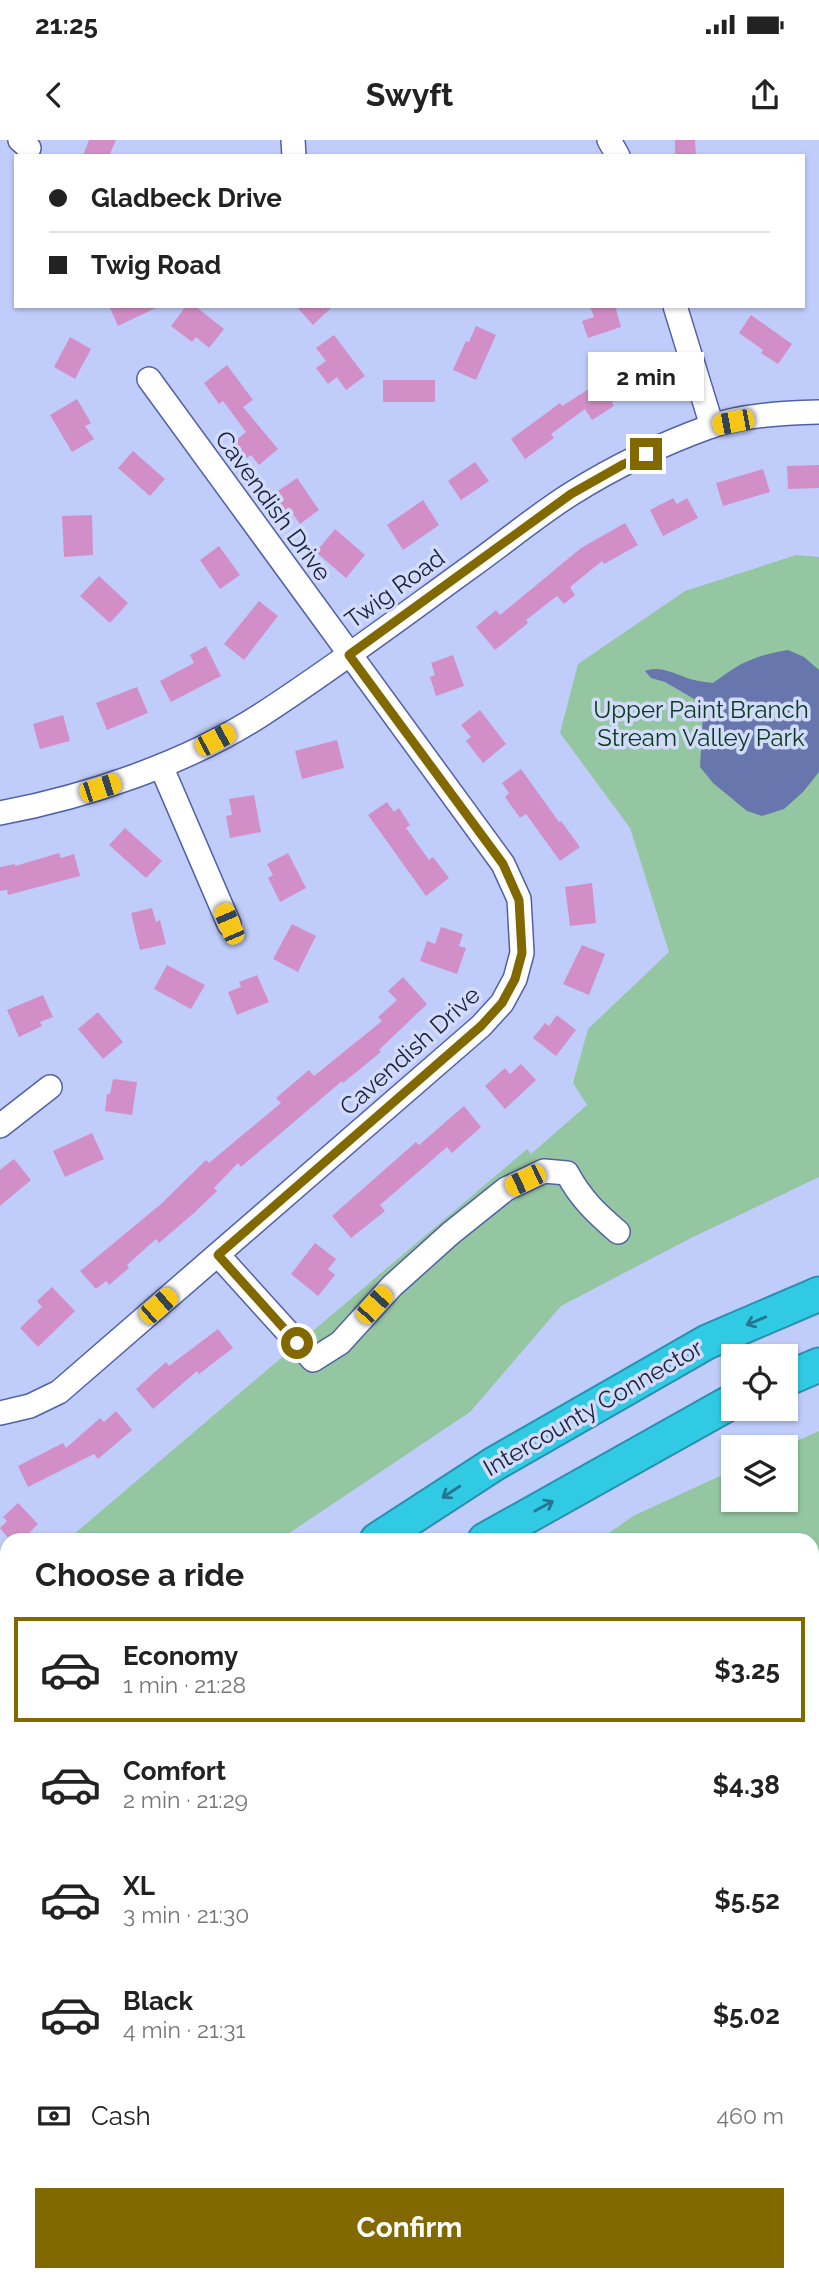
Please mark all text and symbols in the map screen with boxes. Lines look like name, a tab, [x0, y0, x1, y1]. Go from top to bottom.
text: 21:25	[35, 10, 98, 40]
icon: back	[35, 76, 73, 114]
text: Swyft	[366, 76, 453, 113]
icon: share	[746, 76, 784, 114]
text: Gladbeck Drive	[91, 183, 282, 213]
text: Twig Road	[91, 250, 221, 280]
callout: 2 min	[588, 352, 704, 402]
text: 2 min	[616, 363, 676, 390]
car	[711, 408, 756, 436]
street label: Cavendish Drive	[209, 425, 338, 587]
route end	[630, 438, 662, 470]
street label: Twig Road	[339, 543, 450, 634]
park label: Upper Paint Branch Stream Valley Park	[593, 695, 809, 752]
car	[192, 721, 239, 759]
car	[77, 772, 124, 804]
car	[212, 901, 247, 947]
street label: Cavendish Drive	[334, 980, 486, 1121]
car	[502, 1161, 549, 1199]
car	[353, 1282, 396, 1328]
car	[136, 1284, 181, 1328]
one-way arrow	[746, 1315, 767, 1328]
route start	[281, 1327, 313, 1359]
street label: Intercounty Connector	[478, 1333, 708, 1482]
map controls	[721, 1344, 798, 1512]
button: locate	[721, 1344, 798, 1421]
button: layers	[721, 1435, 798, 1512]
one-way arrow	[442, 1484, 461, 1499]
one-way arrow	[533, 1499, 554, 1512]
text: Choose a ride	[35, 1556, 244, 1593]
icon: car	[39, 1638, 102, 1701]
text: Economy	[123, 1641, 238, 1671]
text: $3.25	[714, 1655, 780, 1685]
text: 1 min · 21:28	[123, 1671, 246, 1698]
icon: car	[39, 1753, 102, 1816]
text: Comfort	[123, 1756, 226, 1786]
text: $4.38	[713, 1770, 780, 1800]
text: 2 min · 21:29	[123, 1786, 248, 1813]
icon: car	[39, 1868, 102, 1931]
text: XL	[123, 1871, 155, 1901]
text: $5.52	[714, 1885, 780, 1915]
text: 3 min · 21:30	[123, 1901, 249, 1928]
icon: car	[39, 1983, 102, 2046]
text: Black	[123, 1986, 193, 2016]
text: $5.02	[713, 2000, 780, 2030]
text: 4 min · 21:31	[123, 2016, 245, 2043]
icon: cash	[35, 2097, 73, 2135]
text: Cash	[91, 2101, 151, 2131]
text: 460 m	[716, 2102, 784, 2129]
button: Confirm	[35, 2188, 784, 2268]

